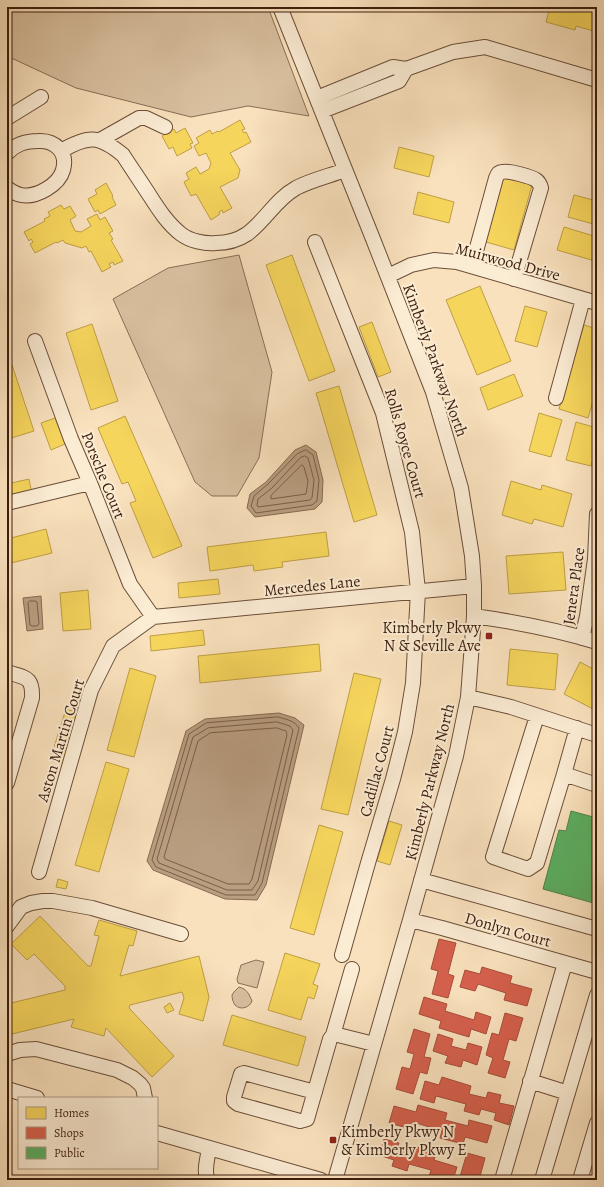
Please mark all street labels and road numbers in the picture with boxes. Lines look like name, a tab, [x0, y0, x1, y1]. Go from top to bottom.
street label: Muirwood Drive	[453, 237, 562, 286]
street label: Kimberly Parkway North	[397, 281, 473, 440]
street label: Rolls Royce Court	[379, 386, 431, 501]
street label: Porsche Court	[76, 429, 131, 522]
street label: Jenera Place	[558, 546, 590, 626]
street label: Mercedes Lane	[263, 570, 361, 602]
street label: Aston Martin Court	[32, 676, 90, 805]
street label: Kimberly Parkway North	[400, 701, 460, 863]
street label: Cadillac Court	[354, 723, 400, 819]
street label: Donlyn Court	[462, 907, 553, 953]

